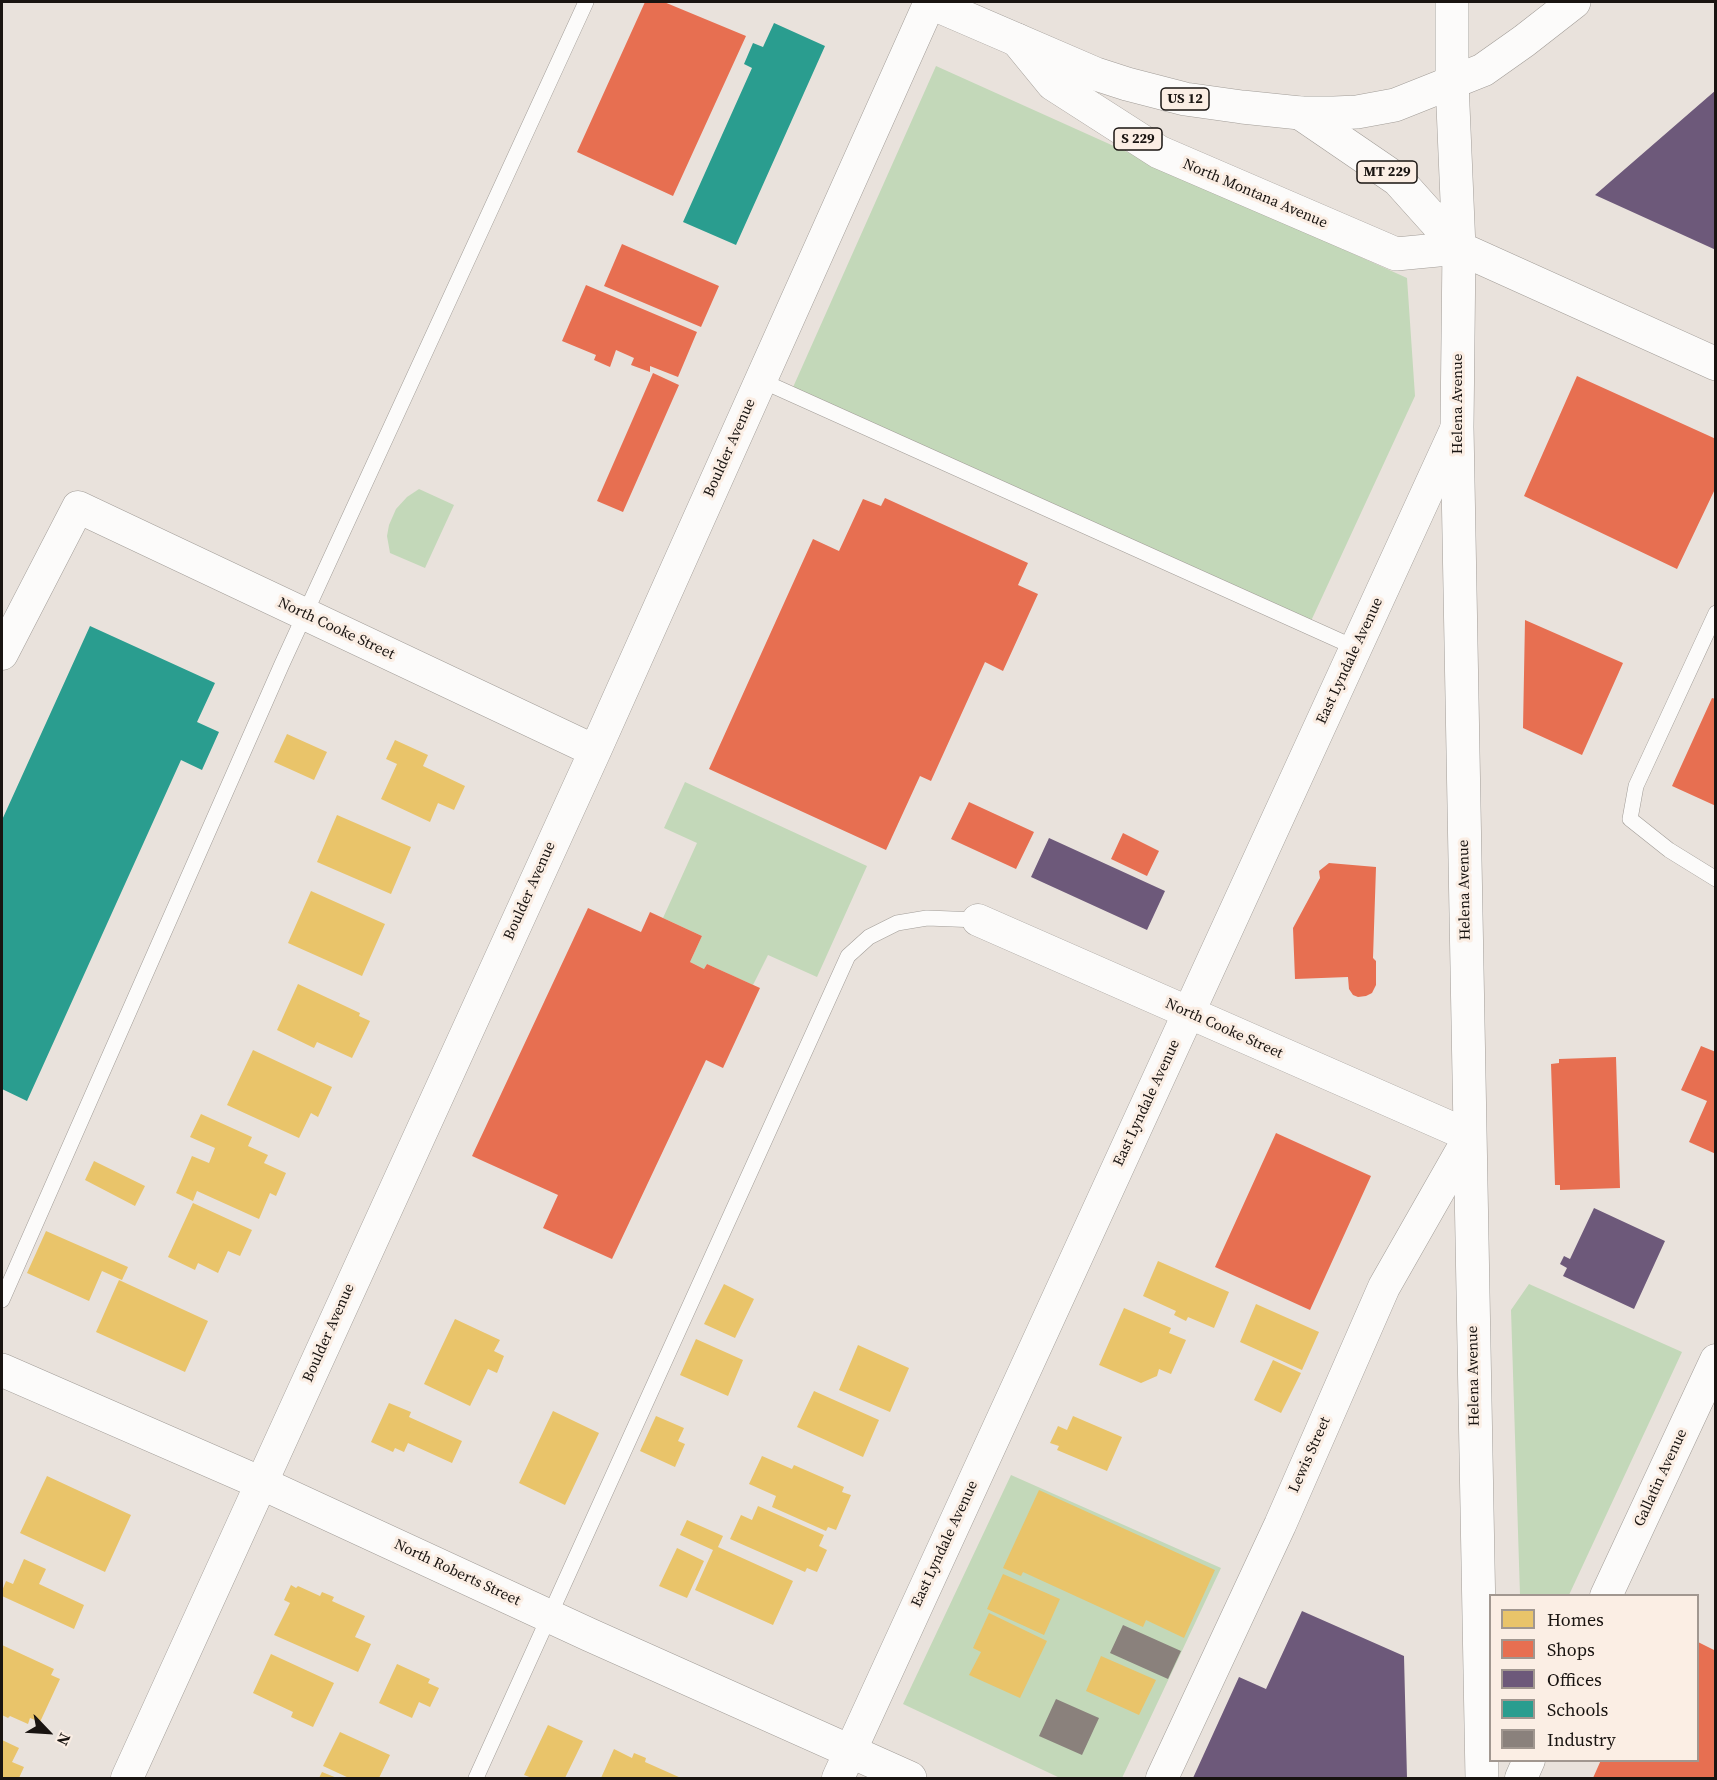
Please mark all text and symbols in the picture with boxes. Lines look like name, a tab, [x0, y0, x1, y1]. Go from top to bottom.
road number: US 12	[1161, 88, 1209, 110]
road number: S 229	[1114, 128, 1162, 150]
street label: North Montana Avenue	[1180, 155, 1330, 233]
road number: MT 229	[1357, 161, 1417, 183]
street label: Helena Avenue	[1449, 354, 1467, 454]
street label: Boulder Avenue	[700, 396, 760, 500]
street label: North Cooke Street	[275, 594, 397, 664]
street label: East Lyndale Avenue	[1313, 595, 1387, 727]
street label: Boulder Avenue	[500, 839, 560, 943]
street label: Helena Avenue	[1455, 840, 1475, 940]
street label: North Cooke Street	[1162, 995, 1286, 1063]
street label: East Lyndale Avenue	[1110, 1037, 1184, 1169]
street label: Boulder Avenue	[299, 1281, 359, 1385]
street label: Helena Avenue	[1464, 1326, 1484, 1426]
street label: Lewis Street	[1285, 1414, 1335, 1496]
street label: Gallatin Avenue	[1631, 1426, 1691, 1530]
street label: East Lyndale Avenue	[908, 1478, 982, 1610]
street label: North Roberts Street	[391, 1536, 523, 1610]
legend	[1489, 1594, 1699, 1762]
text: Homes	[1547, 1607, 1604, 1632]
text: Shops	[1547, 1637, 1595, 1662]
text: Offices	[1547, 1667, 1602, 1692]
text: Schools	[1547, 1697, 1608, 1722]
north arrow	[18, 1702, 78, 1762]
text: Industry	[1547, 1727, 1616, 1752]
text: N	[52, 1730, 77, 1750]

